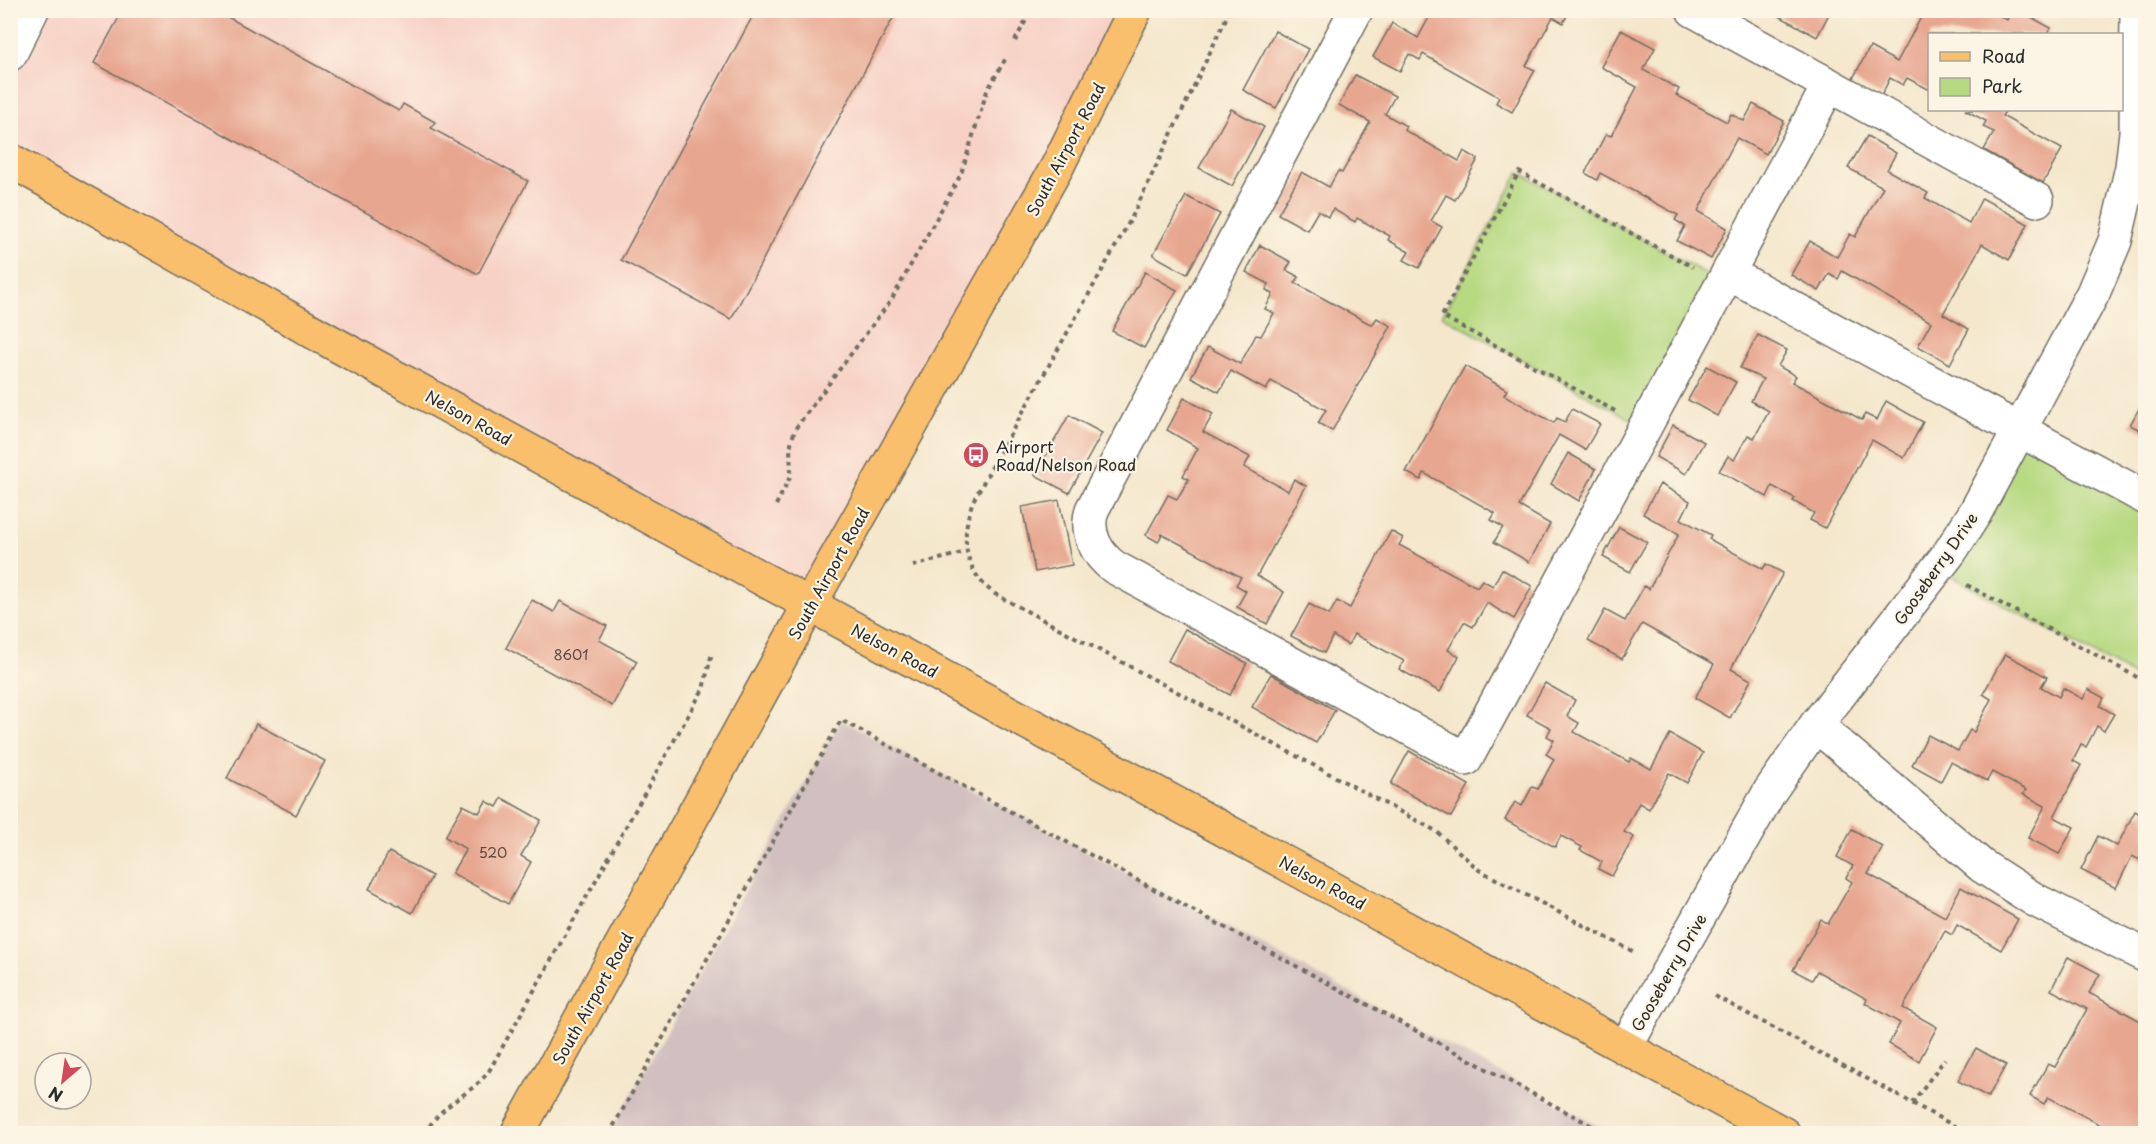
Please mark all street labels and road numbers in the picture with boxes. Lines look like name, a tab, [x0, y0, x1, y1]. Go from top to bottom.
street label: South Airport Road	[1020, 78, 1110, 220]
street label: Nelson Road	[422, 383, 516, 451]
street label: South Airport Road	[782, 503, 874, 643]
street label: Gooseberry Drive	[1887, 506, 1983, 629]
street label: Nelson Road	[847, 617, 943, 683]
street label: Nelson Road	[1275, 849, 1371, 915]
street label: Gooseberry Drive	[1624, 908, 1712, 1036]
street label: South Airport Road	[546, 928, 638, 1068]

